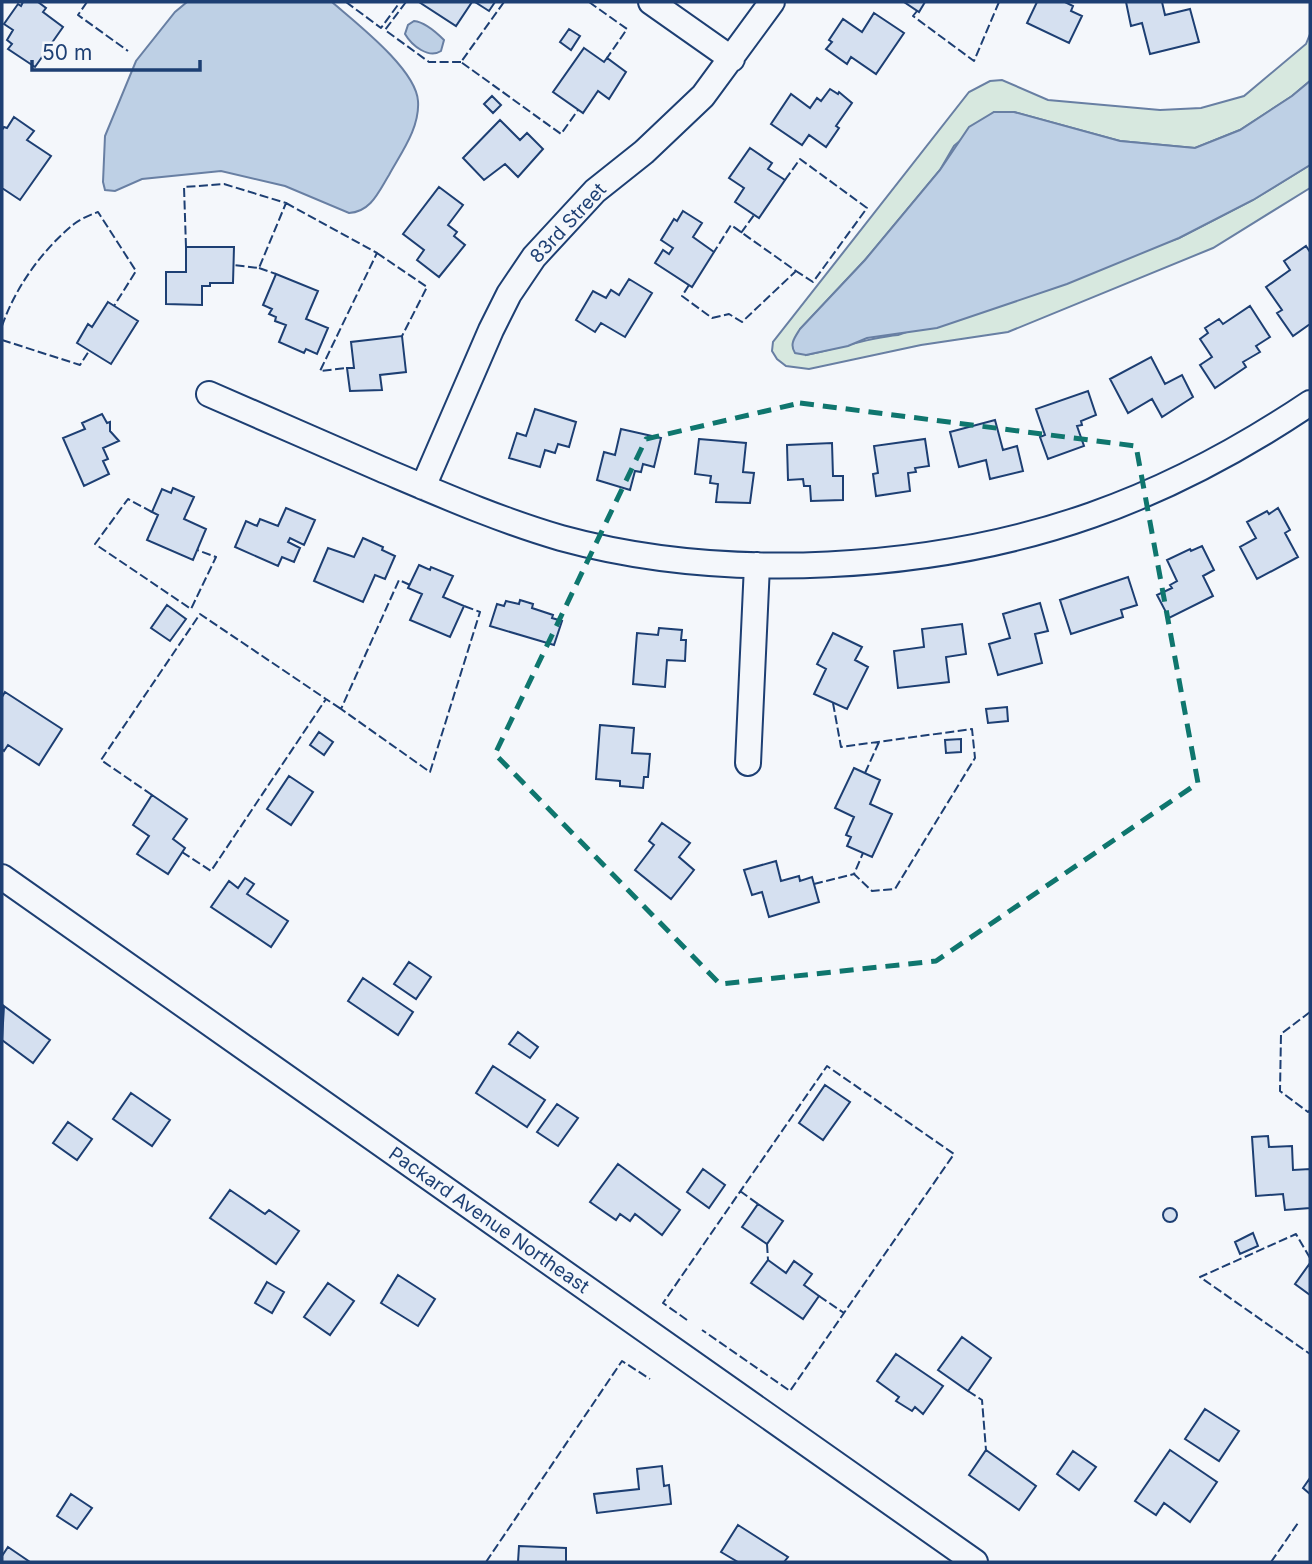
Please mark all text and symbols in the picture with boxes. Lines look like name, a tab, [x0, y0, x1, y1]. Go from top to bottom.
scale bar	[32, 28, 200, 72]
text: 50 m	[42, 40, 92, 65]
street label: 83rd Street	[525, 178, 611, 268]
street label: Packard Avenue Northeast	[384, 1142, 594, 1298]

